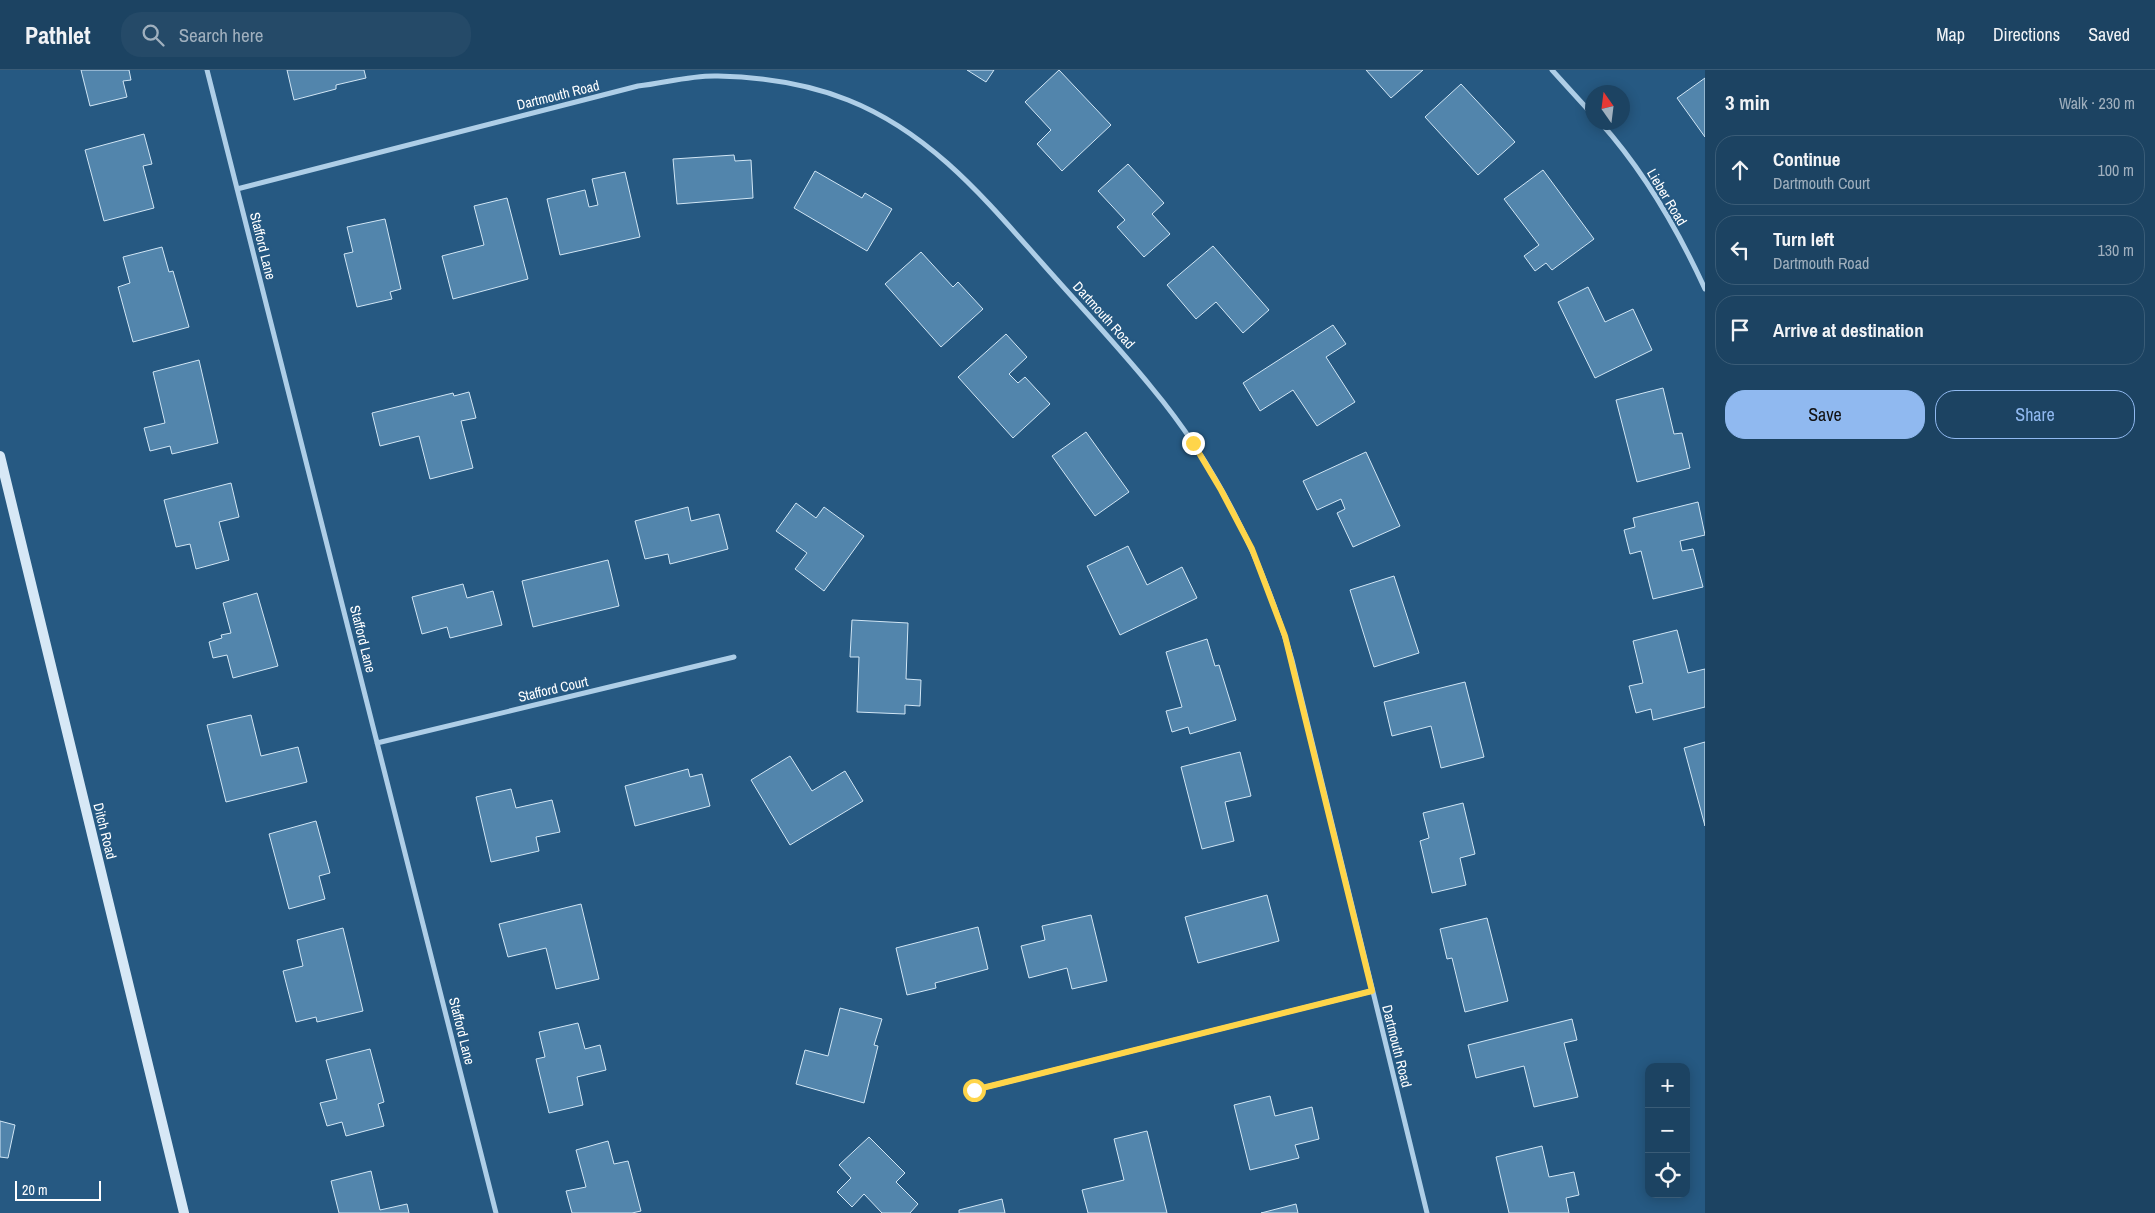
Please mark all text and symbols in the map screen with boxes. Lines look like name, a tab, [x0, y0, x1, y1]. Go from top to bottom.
search box	[121, 12, 471, 57]
text: Pathlet	[25, 19, 91, 51]
icon: search	[139, 21, 167, 49]
text: Search here	[179, 22, 264, 48]
text: Map	[1936, 22, 1965, 47]
text: Directions	[1993, 22, 2060, 47]
text: Saved	[2088, 22, 2130, 47]
street label: Dartmouth Road	[515, 76, 601, 114]
north arrow	[1585, 85, 1630, 130]
text: 3 min	[1725, 88, 1770, 117]
text: Walk · 230 m	[2059, 92, 2135, 114]
text: Continue	[1773, 146, 1841, 172]
icon: ahead	[1726, 156, 1754, 184]
text: 100 m	[2098, 159, 2134, 181]
street label: Lieber Road	[1643, 165, 1691, 229]
text: Dartmouth Court	[1773, 172, 1870, 194]
street label: Stafford Lane	[246, 210, 280, 282]
text: Turn left	[1773, 226, 1834, 252]
icon: left	[1726, 236, 1754, 264]
text: 130 m	[2098, 239, 2134, 261]
text: Dartmouth Road	[1773, 252, 1869, 274]
street label: Dartmouth Road	[1069, 278, 1139, 352]
icon: arrive	[1726, 316, 1754, 344]
text: Arrive at destination	[1773, 317, 1924, 343]
button: Save	[1725, 390, 1925, 439]
button: Share	[1935, 390, 2135, 439]
route end	[1182, 432, 1205, 455]
street label: Stafford Lane	[346, 603, 380, 675]
street label: Stafford Court	[516, 672, 590, 706]
street label: Ditch Road	[89, 801, 121, 861]
street label: Stafford Lane	[445, 995, 479, 1067]
street label: Dartmouth Road	[1378, 1003, 1416, 1089]
map controls	[1645, 1063, 1690, 1198]
button: +	[1645, 1063, 1690, 1108]
route start	[963, 1079, 986, 1102]
button: −	[1645, 1108, 1690, 1153]
button: locate	[1645, 1153, 1690, 1198]
scale bar	[15, 1178, 101, 1201]
text: 20 m	[22, 1181, 48, 1199]

